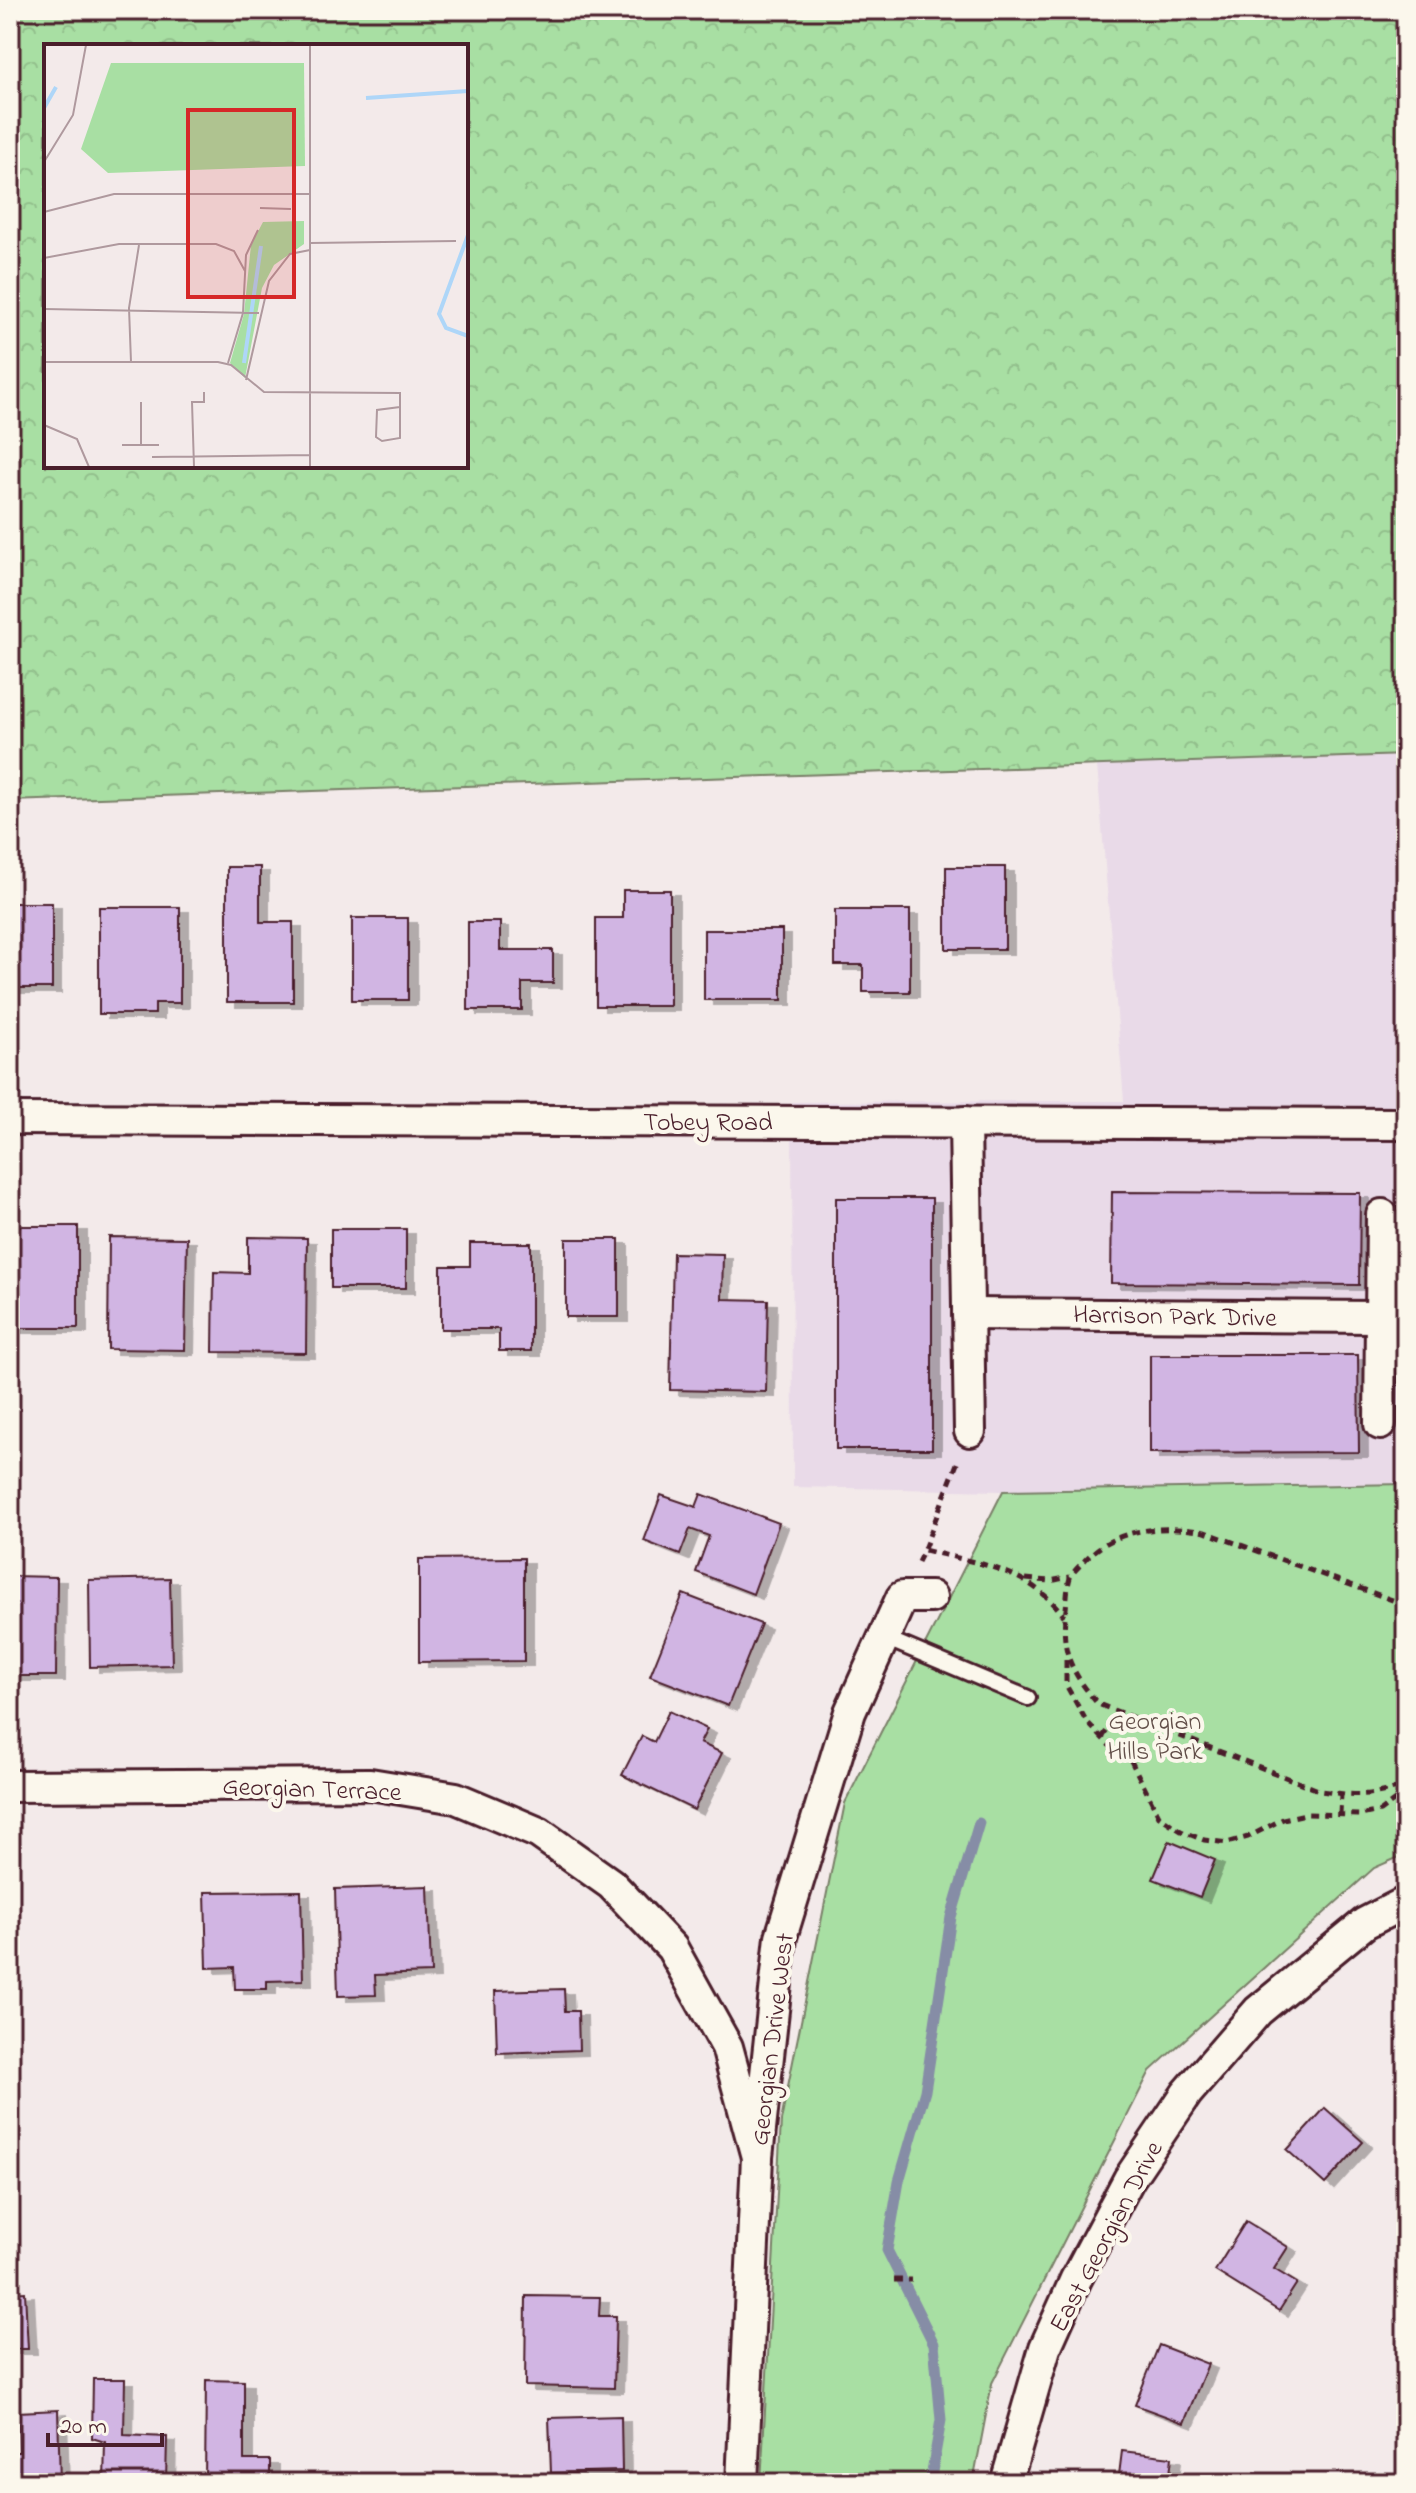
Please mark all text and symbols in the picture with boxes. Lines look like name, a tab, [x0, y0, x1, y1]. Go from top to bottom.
inset map	[44, 44, 468, 468]
street label: Tobey Road	[643, 1105, 773, 1143]
street label: Harrison Park Drive	[1073, 1297, 1278, 1339]
park label: Georgian Hills Park	[1107, 1704, 1203, 1772]
street label: Georgian Terrace	[222, 1769, 402, 1813]
street label: Georgian Drive West	[742, 1931, 806, 2148]
street label: East Georgian Drive	[1041, 2135, 1174, 2340]
scale bar	[48, 2397, 162, 2447]
text: 20 m	[60, 2410, 107, 2445]

